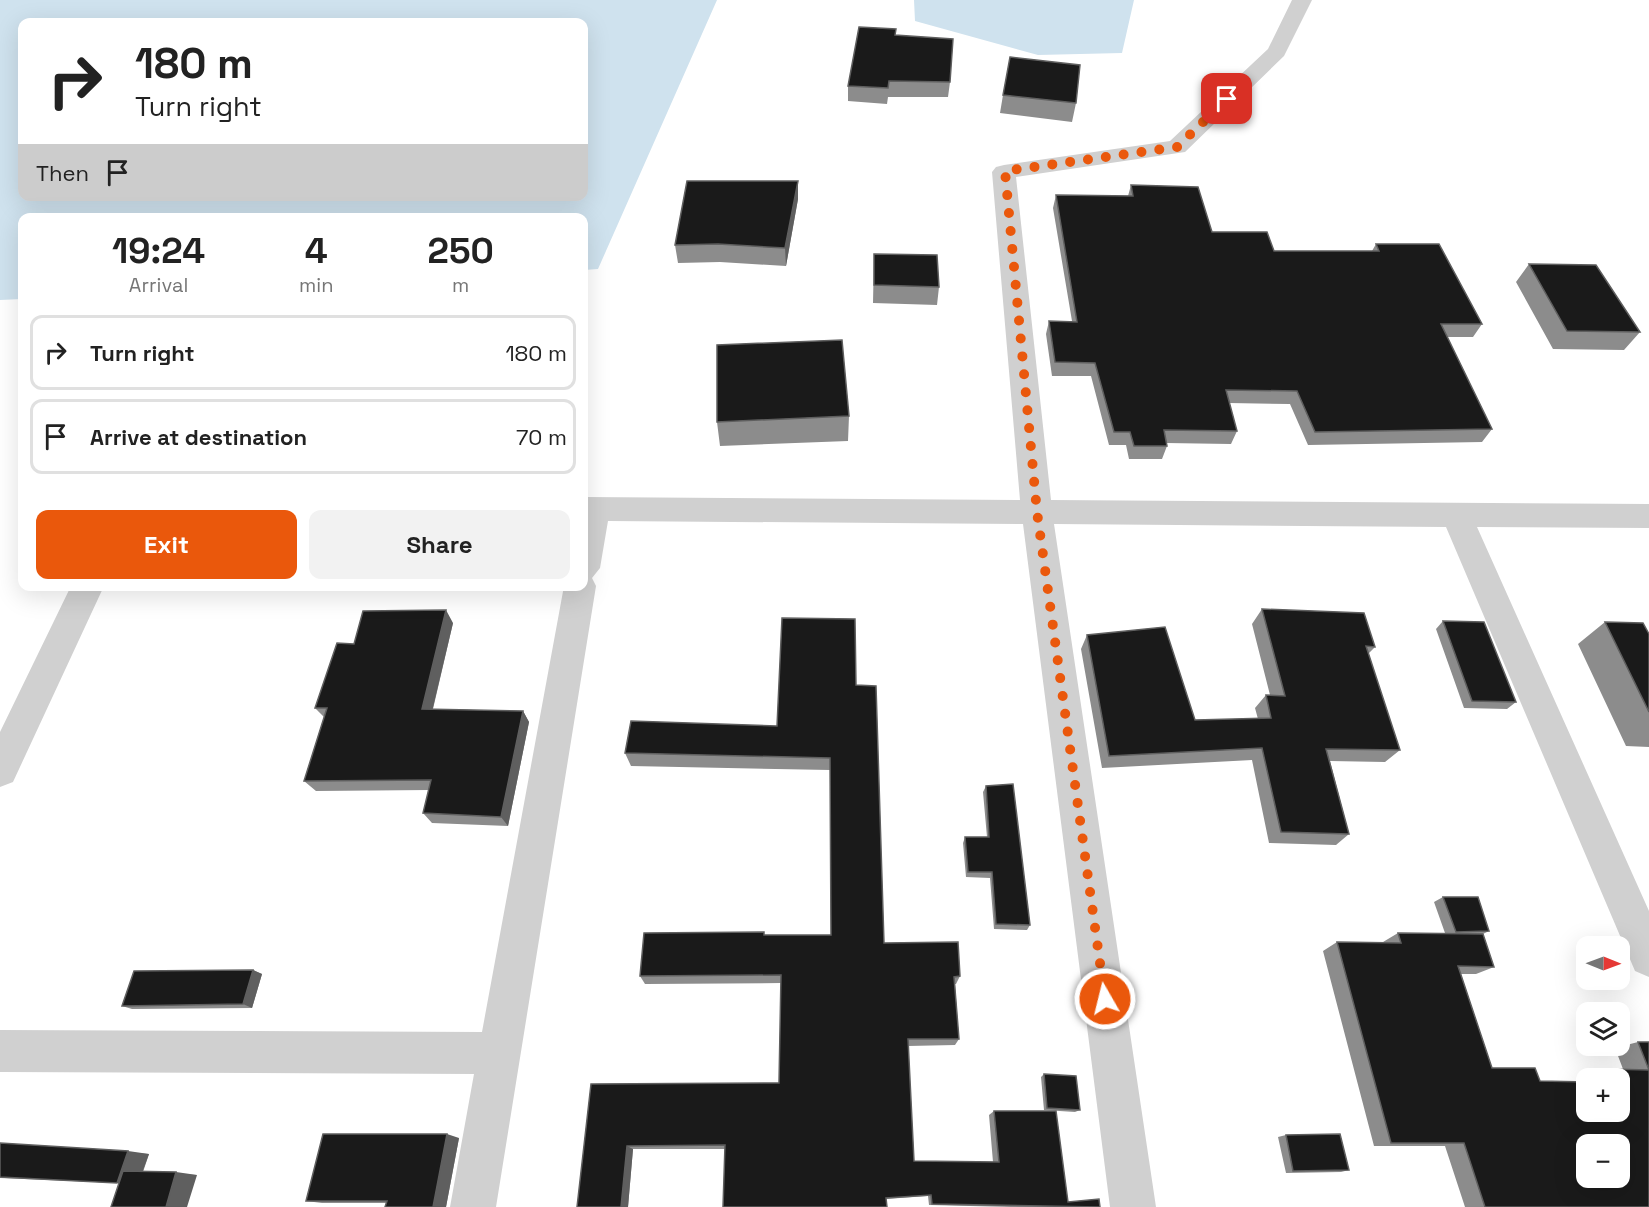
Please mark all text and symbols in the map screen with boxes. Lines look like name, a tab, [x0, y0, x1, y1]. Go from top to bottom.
text: 180 m	[135, 37, 253, 90]
icon: right	[36, 42, 114, 120]
pin	[1201, 73, 1252, 124]
icon: arrive	[1210, 82, 1243, 115]
text: Turn right	[135, 89, 262, 124]
icon: arrive	[101, 156, 134, 189]
text: Then	[36, 159, 89, 187]
text: 19:24	[112, 228, 205, 274]
text: 4	[305, 228, 328, 274]
text: 250	[428, 228, 494, 274]
text: Arrival	[129, 272, 188, 298]
text: min	[299, 272, 333, 298]
text: m	[452, 272, 469, 298]
icon: right	[39, 336, 72, 369]
text: Turn right	[90, 339, 195, 367]
text: 180 m	[505, 339, 567, 367]
icon: arrive	[39, 420, 72, 453]
text: Arrive at destination	[90, 423, 307, 451]
text: 70 m	[516, 423, 567, 451]
button: Exit	[36, 510, 297, 579]
button: Share	[309, 510, 570, 579]
north arrow	[1576, 936, 1630, 990]
map controls	[1576, 936, 1630, 1188]
position arrow	[1073, 967, 1137, 1031]
button: layers	[1576, 1002, 1630, 1056]
button: +	[1576, 1068, 1630, 1122]
button: −	[1576, 1134, 1630, 1188]

